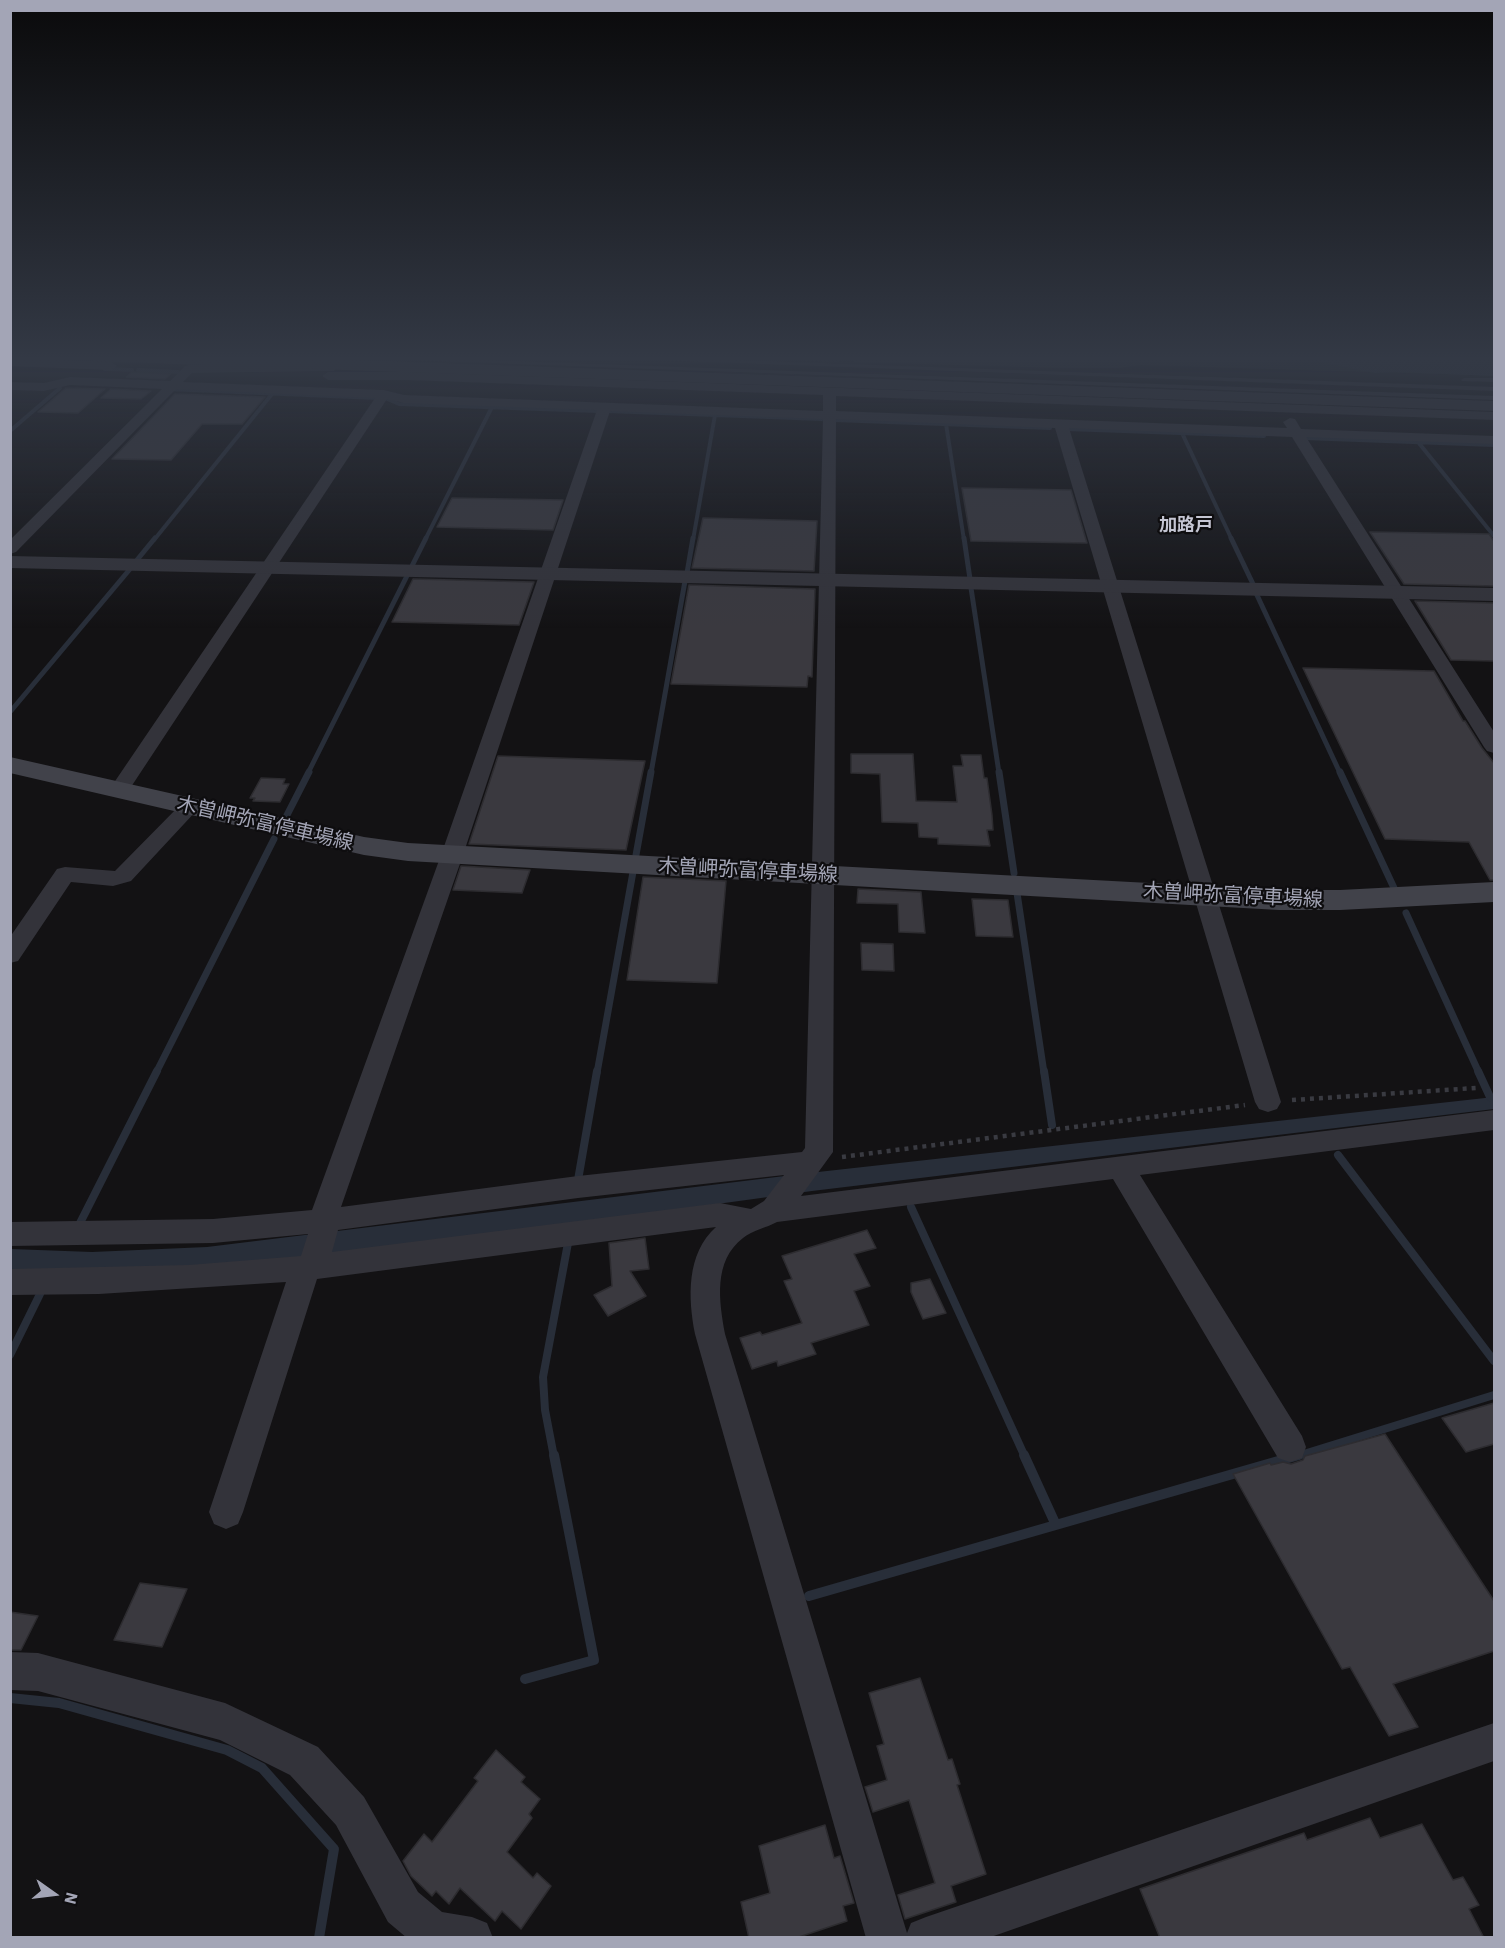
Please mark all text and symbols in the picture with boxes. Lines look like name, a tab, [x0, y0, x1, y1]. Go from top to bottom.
district label: 加路戸	[1159, 515, 1213, 537]
street label: 木曽岬弥富停車場線	[175, 792, 355, 856]
street label: 木曽岬弥富停車場線	[657, 854, 839, 888]
street label: 木曽岬弥富停車場線	[1142, 879, 1324, 913]
north arrow	[24, 1864, 84, 1924]
text: N	[60, 1890, 83, 1906]

